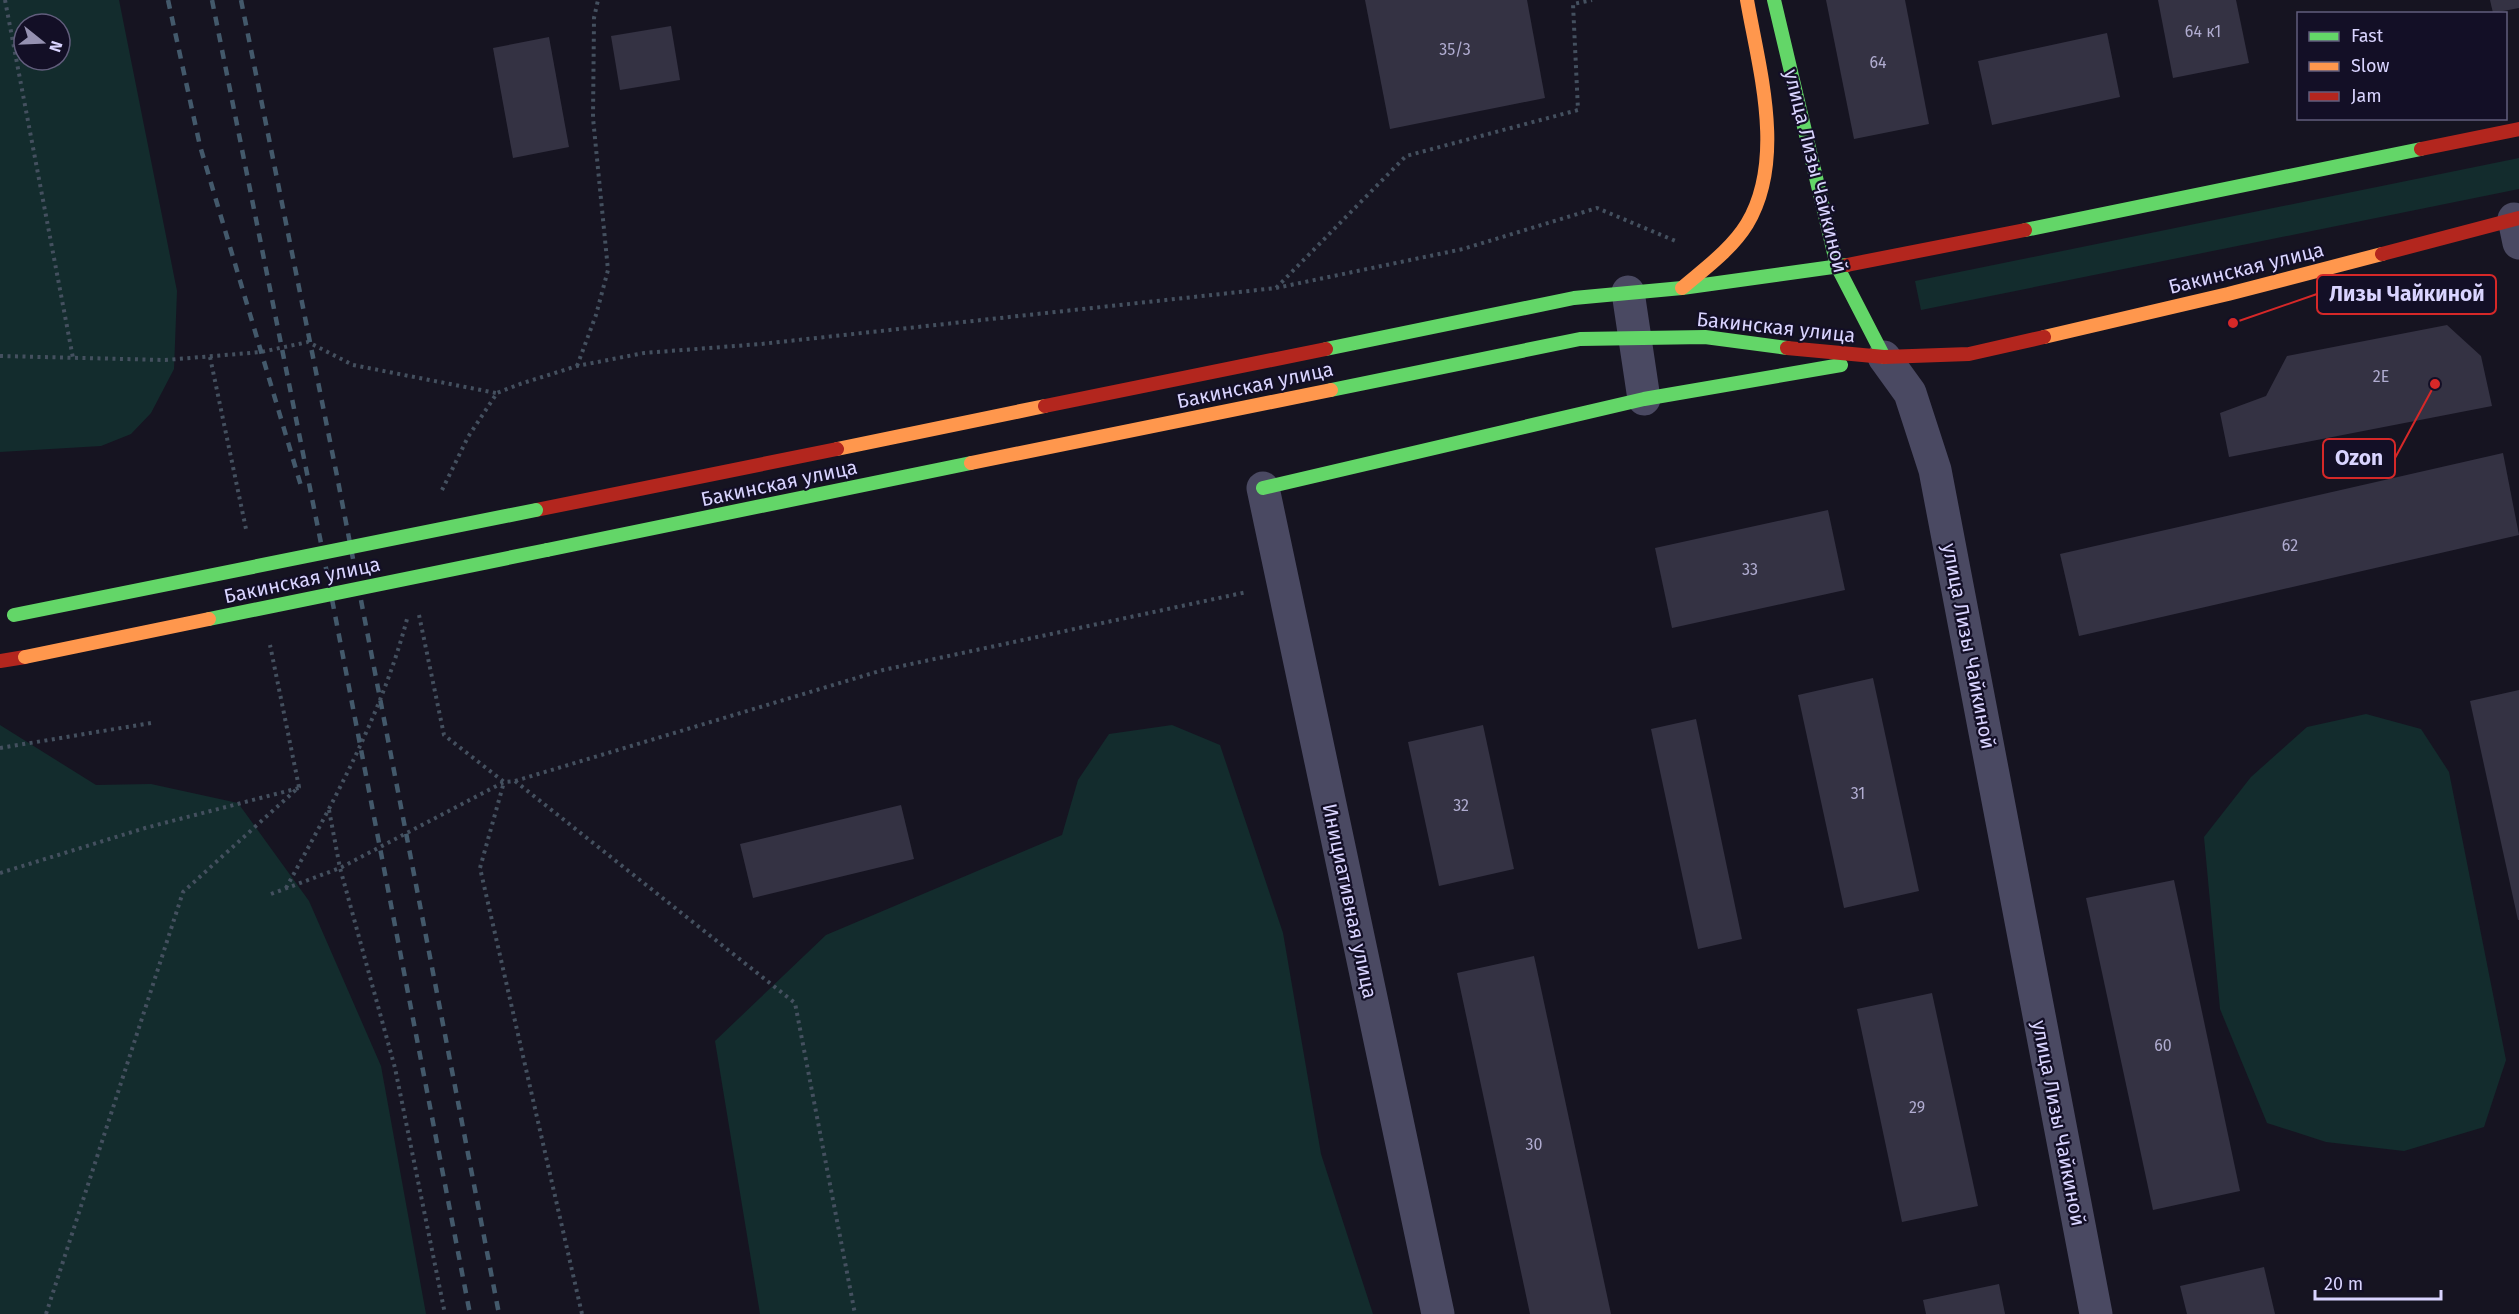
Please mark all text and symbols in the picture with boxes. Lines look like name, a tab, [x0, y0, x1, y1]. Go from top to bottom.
north arrow	[12, 12, 72, 72]
legend	[2297, 12, 2507, 120]
house number: 64 к1	[2185, 22, 2221, 41]
text: Fast	[2351, 25, 2384, 47]
text: N	[45, 39, 66, 54]
house number: 35/3	[1439, 40, 1471, 59]
house number: 64	[1869, 53, 1887, 72]
text: Slow	[2351, 55, 2390, 77]
street label: улица Лизы Чайкиной	[1779, 67, 1853, 275]
text: Jam	[2351, 85, 2382, 107]
street label: Бакинская улица	[2166, 237, 2326, 299]
callout: Лизы Чайкиной	[2317, 275, 2496, 314]
text: Лизы Чайкиной	[2329, 281, 2485, 307]
street label: Бакинская улица	[1696, 307, 1856, 347]
street label: Бакинская улица	[1175, 357, 1335, 413]
house number: 2Е	[2373, 367, 2389, 386]
callout: Ozon	[2323, 439, 2395, 478]
text: Ozon	[2335, 445, 2383, 471]
street label: Бакинская улица	[699, 455, 859, 511]
house number: 62	[2282, 536, 2298, 555]
street label: улица Лизы Чайкиной	[1937, 541, 2001, 751]
street label: Бакинская улица	[222, 552, 382, 608]
house number: 33	[1742, 560, 1758, 579]
house number: 31	[1851, 784, 1865, 803]
house number: 32	[1453, 796, 1469, 815]
street label: Инициативная улица	[1318, 801, 1382, 1001]
street label: улица Лизы Чайкиной	[2027, 1018, 2091, 1228]
house number: 60	[2154, 1036, 2172, 1055]
house number: 29	[1909, 1098, 1925, 1117]
house number: 30	[1526, 1135, 1543, 1154]
scale bar	[2315, 1263, 2441, 1301]
text: 20 m	[2324, 1273, 2363, 1295]

